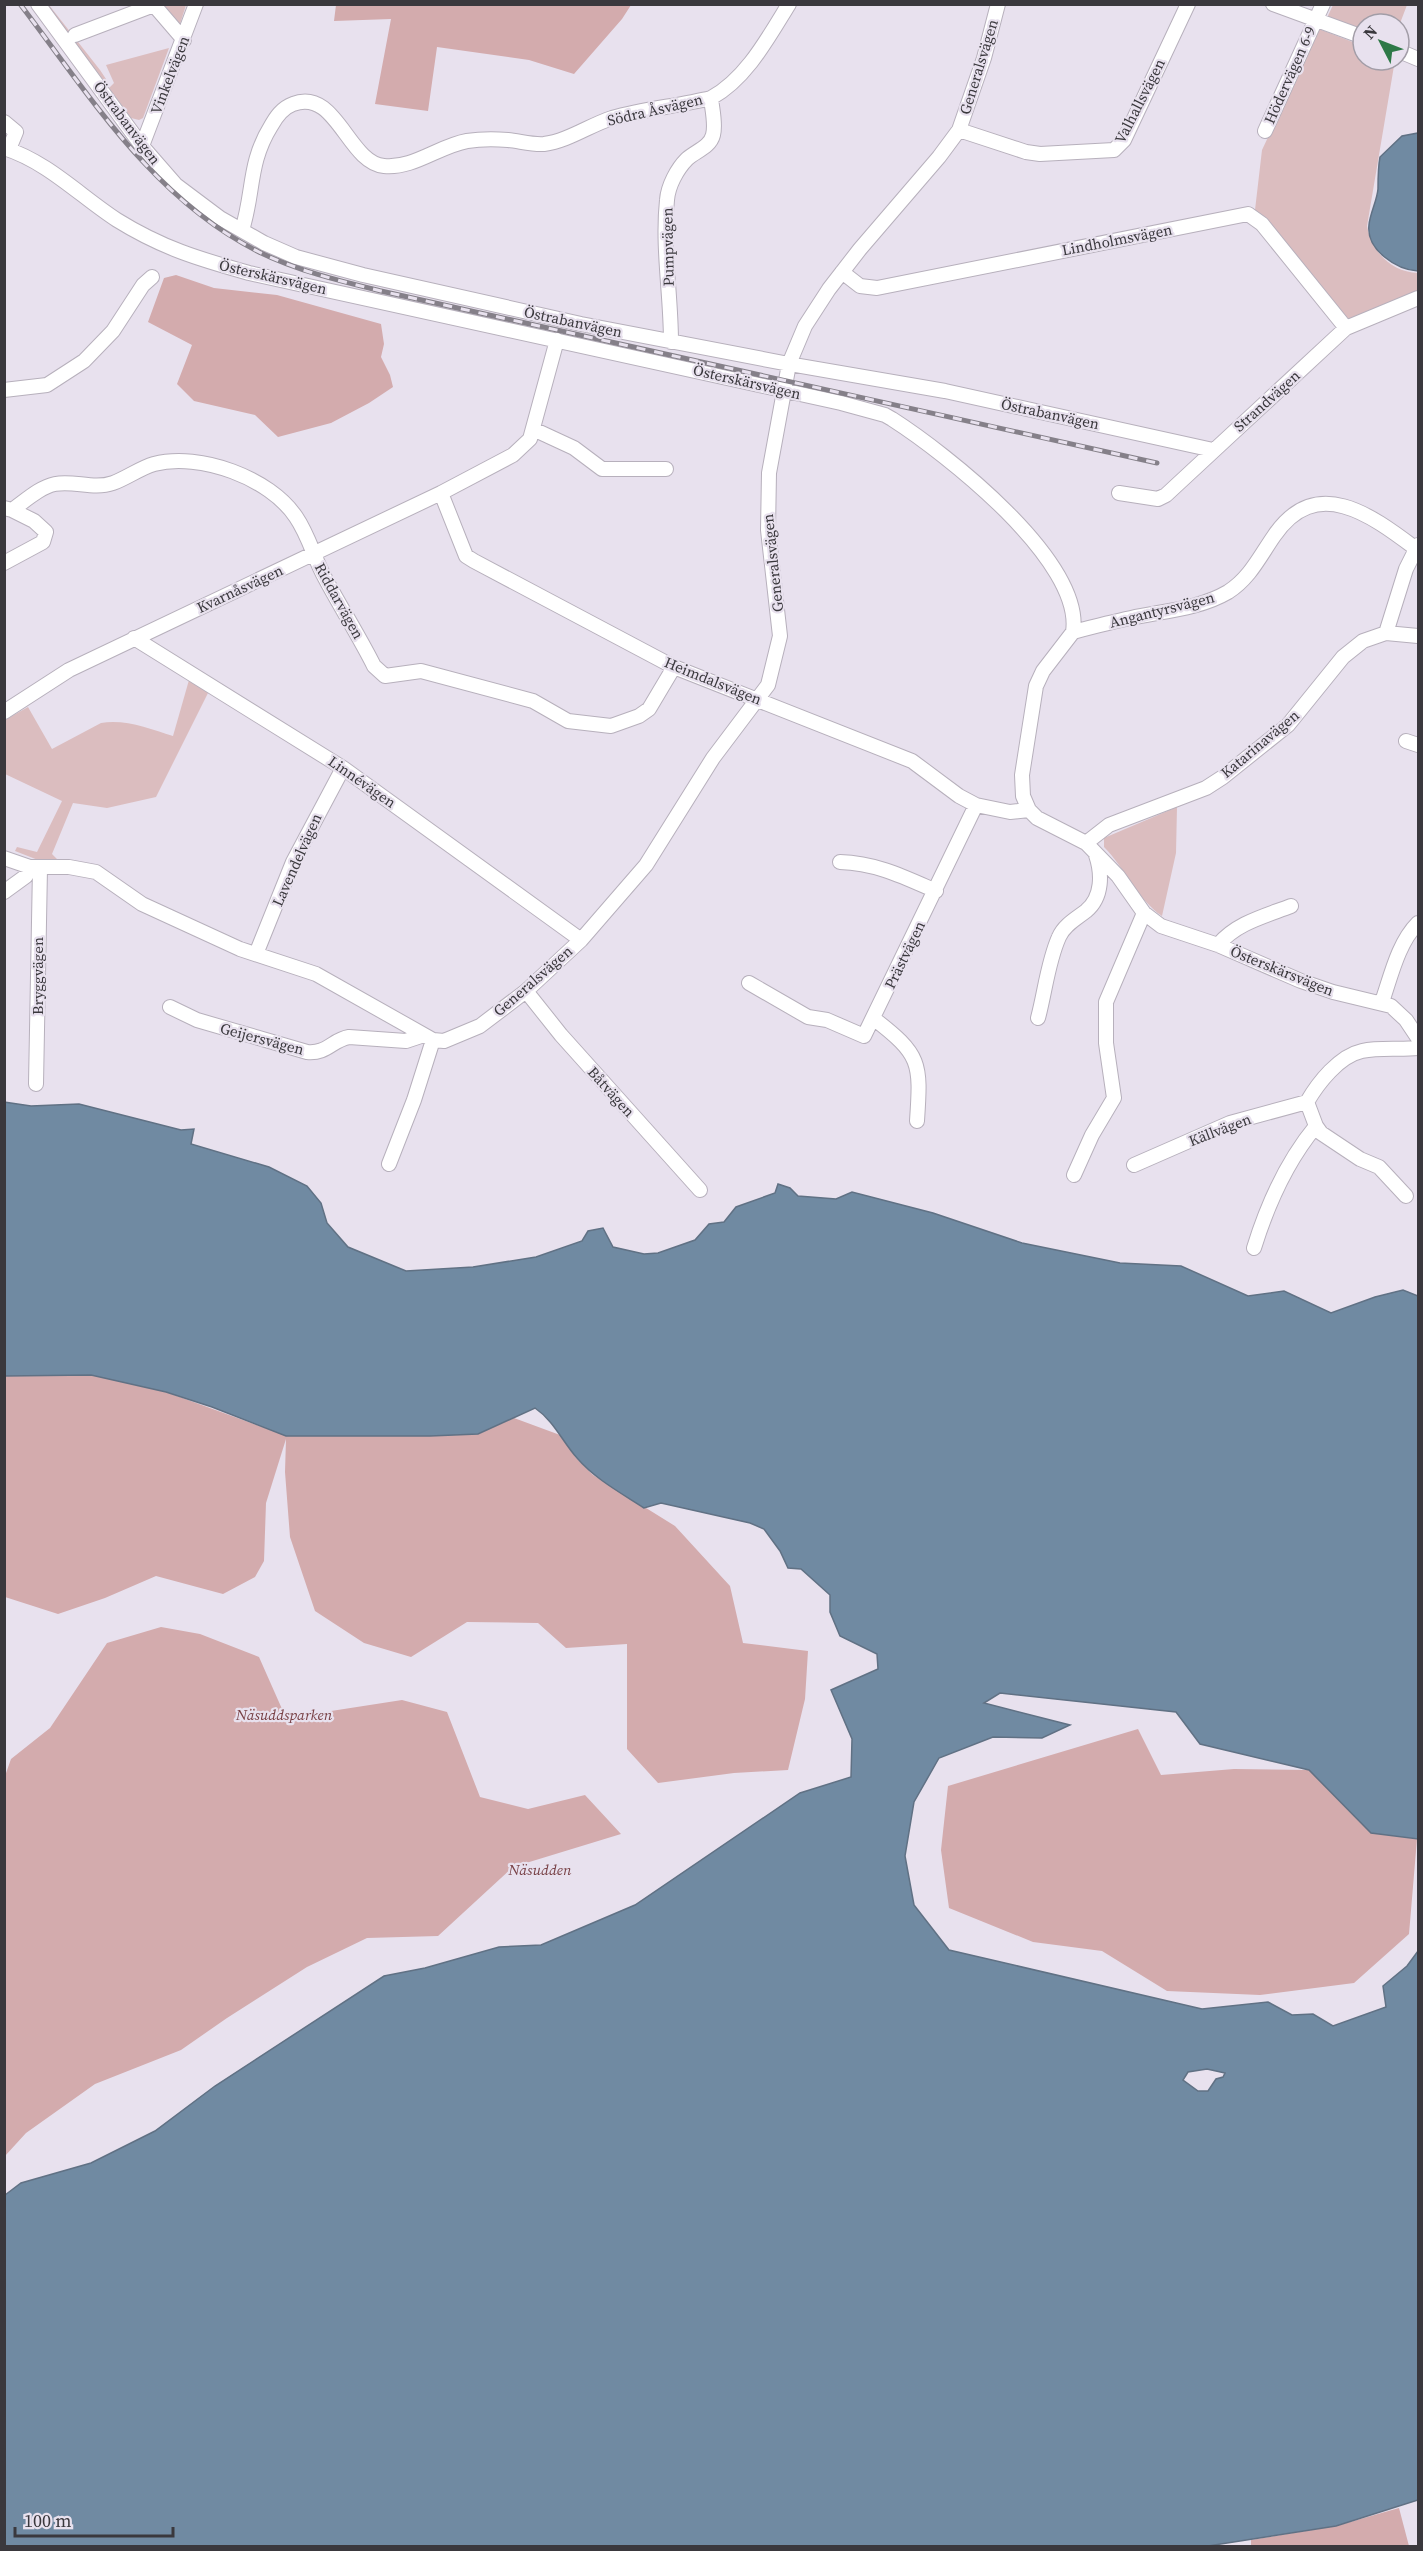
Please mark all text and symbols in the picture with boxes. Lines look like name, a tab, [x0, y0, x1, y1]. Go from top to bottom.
north arrow	[1351, 12, 1411, 72]
street label: Generalsvägen	[954, 17, 1003, 117]
text: N	[1358, 20, 1382, 44]
street label: Hödervägen 6-9	[1259, 23, 1320, 127]
street label: Vinkelvägen	[145, 33, 194, 117]
street label: Valhallsvägen	[1109, 55, 1170, 147]
street label: Östrabanvägen	[89, 77, 166, 169]
street label: Södra Åsvägen	[605, 88, 705, 131]
street label: Pumpvägen	[656, 207, 679, 287]
street label: Lindholmsvägen	[1060, 219, 1174, 260]
street label: Österskärsvägen	[217, 254, 329, 299]
street label: Östrabanvägen	[522, 301, 624, 342]
street label: Österskärsvägen	[691, 359, 803, 404]
street label: Strandvägen	[1229, 365, 1304, 436]
street label: Östrabanvägen	[999, 393, 1101, 434]
street label: Generalsvägen	[757, 513, 788, 613]
street label: Kvarnåsvägen	[193, 559, 286, 618]
street label: Riddarvägen	[310, 559, 369, 643]
street label: Angantyrsvägen	[1107, 586, 1217, 633]
street label: Heimdalsvägen	[661, 651, 765, 710]
street label: Katarinavägen	[1216, 705, 1303, 783]
street label: Linnévägen	[324, 751, 400, 813]
street label: Lavendelvägen	[267, 810, 326, 910]
street label: Prästvägen	[879, 917, 930, 992]
street label: Bryggvägen	[27, 937, 48, 1015]
street label: Generalsvägen	[489, 940, 577, 1021]
street label: Österskärsvägen	[1227, 940, 1337, 1001]
street label: Geijersvägen	[218, 1017, 306, 1060]
street label: Båtvägen	[583, 1062, 640, 1121]
street label: Källvägen	[1185, 1108, 1254, 1151]
park label: Näsuddsparken	[235, 1704, 333, 1725]
park label: Näsudden	[508, 1859, 572, 1880]
scale bar	[15, 2500, 172, 2538]
text: 100 m	[24, 2508, 71, 2533]

